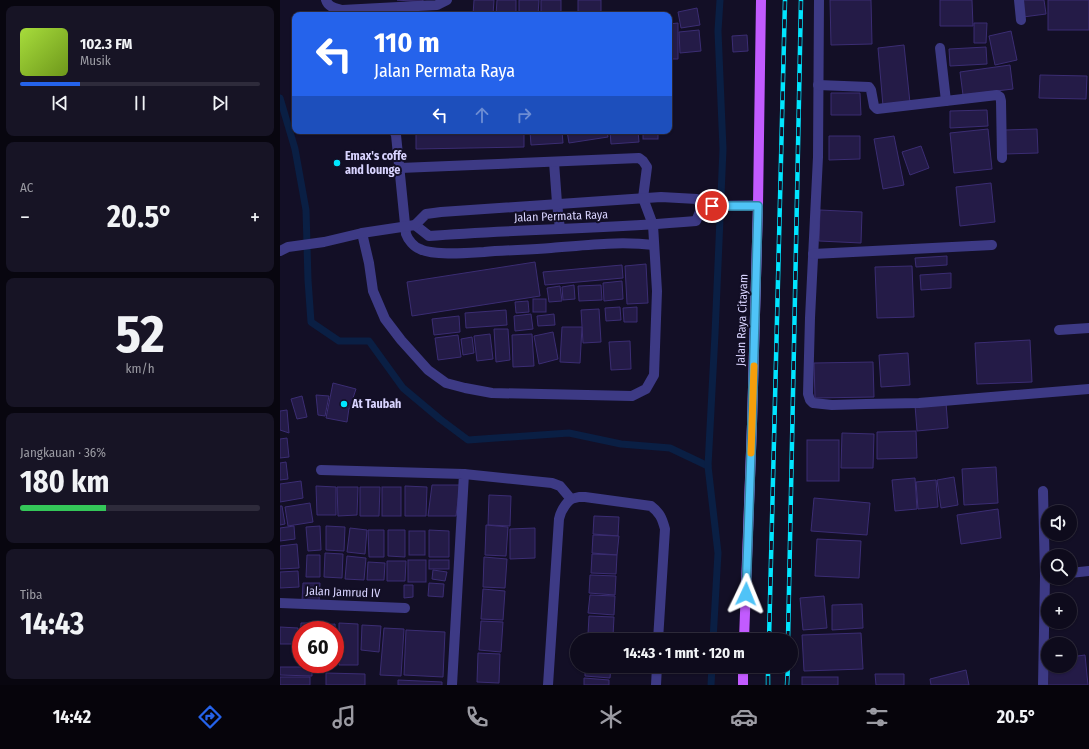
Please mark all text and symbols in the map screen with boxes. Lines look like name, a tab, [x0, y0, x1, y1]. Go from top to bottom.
text: 110 m	[374, 26, 440, 59]
icon: left	[308, 28, 360, 80]
text: 102.3 FM	[80, 35, 132, 53]
text: Musik	[80, 53, 111, 68]
text: Jalan Permata Raya	[374, 60, 515, 82]
icon: previous	[49, 92, 71, 114]
icon: pause	[129, 92, 151, 114]
icon: next	[209, 92, 231, 114]
icon: left	[429, 104, 451, 126]
icon: ahead	[471, 104, 493, 126]
icon: right	[513, 104, 535, 126]
place label: Emax's coffe and lounge	[345, 149, 407, 177]
marker: Emax's coffe and lounge	[332, 158, 342, 168]
text: AC	[20, 180, 33, 195]
pin	[695, 189, 729, 223]
icon: arrive	[701, 195, 723, 217]
text: 20.5°	[107, 199, 173, 235]
text: −	[20, 204, 30, 231]
text: +	[250, 204, 260, 231]
street label: Jalan Permata Raya	[514, 207, 608, 225]
street label: Jalan Raya Citayam	[733, 274, 751, 366]
text: 52	[116, 303, 164, 366]
text: km/h	[126, 361, 155, 376]
place label: At Taubah	[351, 397, 401, 411]
marker: At Taubah	[339, 399, 349, 409]
text: Jangkauan · 36%	[20, 445, 106, 460]
text: 180 km	[20, 464, 109, 500]
map controls	[1041, 505, 1077, 673]
button: sound	[1041, 505, 1077, 541]
button: search	[1041, 549, 1077, 585]
position arrow	[725, 573, 767, 615]
street label: Jalan Jamrud IV	[306, 584, 381, 600]
text: Tiba	[20, 587, 42, 602]
button: +	[1041, 593, 1077, 629]
text: 14:43	[20, 606, 84, 642]
speed limit sign: 60	[292, 621, 344, 673]
button: −	[1041, 637, 1077, 673]
text: 14:43 · 1 mnt · 120 m	[623, 644, 745, 662]
icon: directions	[196, 703, 224, 731]
icon: music	[330, 703, 358, 731]
icon: phone	[463, 703, 491, 731]
icon: climate	[597, 703, 625, 731]
icon: car	[730, 703, 758, 731]
icon: filters	[863, 703, 891, 731]
text: 14:42	[53, 706, 91, 728]
text: 20.5°	[997, 706, 1036, 728]

